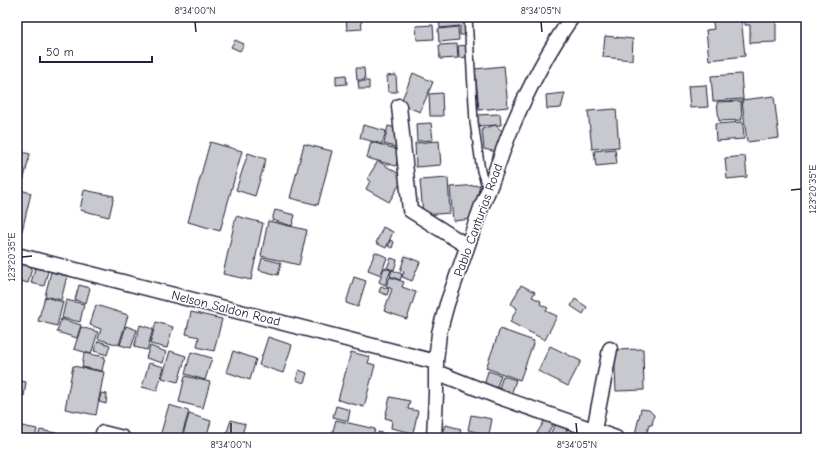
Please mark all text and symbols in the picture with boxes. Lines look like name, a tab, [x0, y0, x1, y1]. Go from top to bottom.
text: 8°34'00"N	[175, 5, 216, 17]
text: 8°34'05"N	[521, 5, 561, 17]
scale bar	[40, 38, 152, 64]
text: 50 m	[46, 45, 74, 59]
street label: Pablo Canturias Road	[451, 161, 505, 279]
text: 123°20'35"E	[807, 164, 819, 214]
text: 123°20'35"E	[6, 232, 18, 282]
street label: Nelson Saldon Road	[170, 287, 282, 329]
text: 8°34'00"N	[211, 439, 252, 451]
text: 8°34'05"N	[557, 439, 597, 451]

